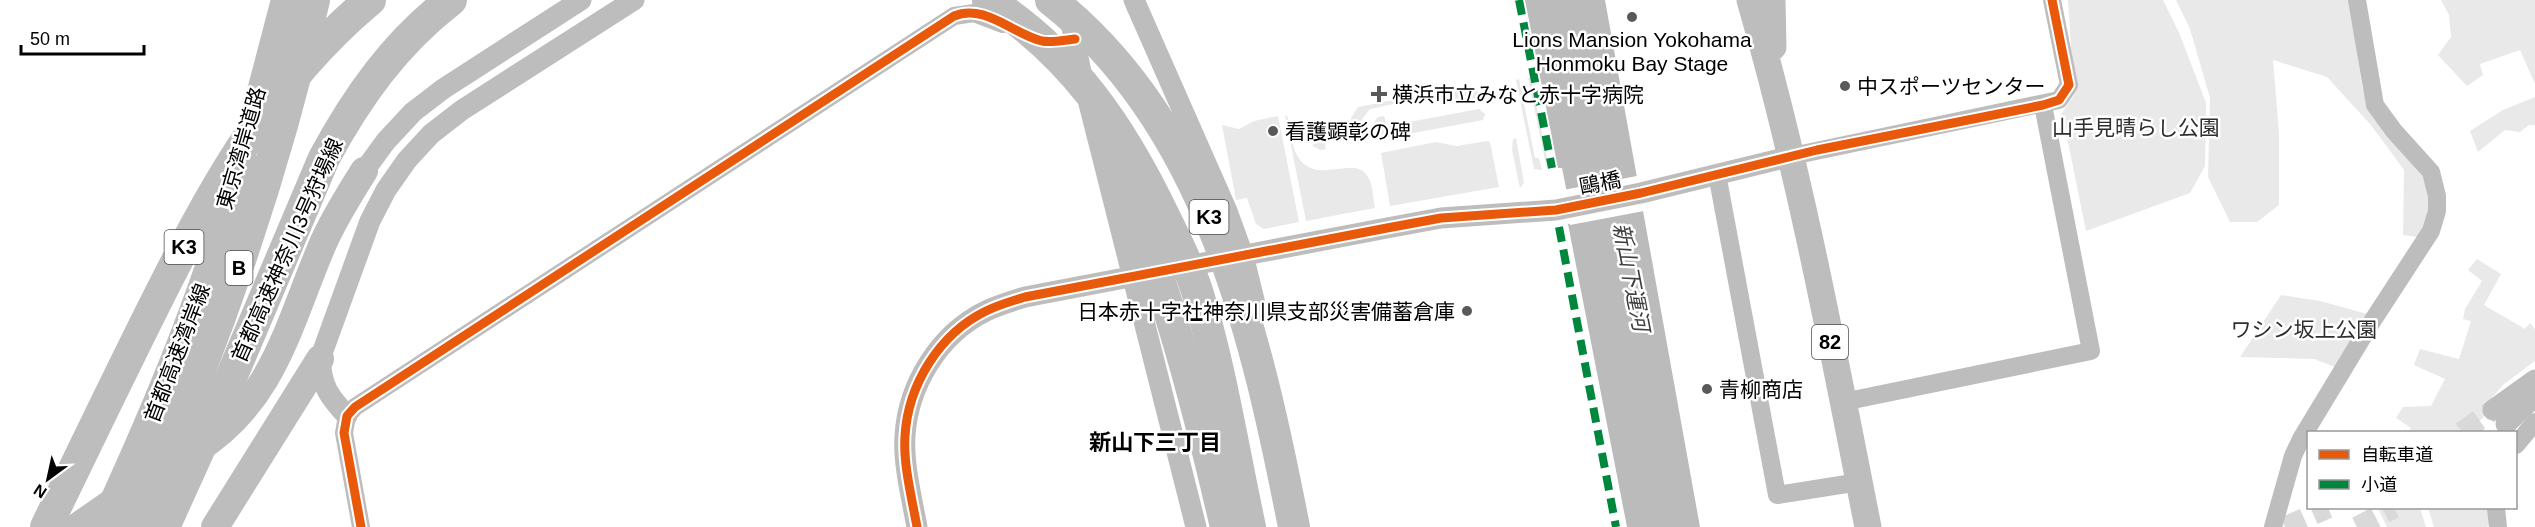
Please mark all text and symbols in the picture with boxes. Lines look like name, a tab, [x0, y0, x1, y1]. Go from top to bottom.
marker: Lions Mansion Yokohama Honmoku Bay Stage	[1625, 10, 1639, 24]
scale bar	[21, 18, 144, 56]
place label: Lions Mansion Yokohama Honmoku Bay Stage	[1512, 28, 1752, 75]
text: 50 m	[30, 29, 70, 49]
place label: 中スポーツセンター	[1857, 75, 2046, 98]
marker: 中スポーツセンター	[1838, 79, 1852, 93]
place label: 横浜市立みなと赤十字病院	[1392, 83, 1644, 106]
street label: 東京湾岸道路	[213, 84, 269, 212]
marker: 横浜市立みなと赤十字病院	[1370, 85, 1388, 103]
park label: 山手見晴らし公園	[2052, 116, 2220, 139]
place label: 看護顕彰の碑	[1285, 120, 1411, 143]
marker: 看護顕彰の碑	[1266, 124, 1280, 138]
street label: 首都高速神奈川3号狩場線	[227, 134, 347, 366]
street label: 鷗橋	[1577, 168, 1623, 198]
road number: K3	[1190, 200, 1228, 234]
water label: 新山下運河	[1608, 221, 1655, 337]
road number: K3	[164, 230, 204, 264]
road number: B	[226, 251, 252, 285]
street label: 首都高速湾岸線	[140, 280, 214, 426]
place label: 日本赤十字社神奈川県支部災害備蓄倉庫	[1077, 300, 1455, 323]
marker: 日本赤十字社神奈川県支部災害備蓄倉庫	[1460, 304, 1474, 318]
park label: ワシン坂上公園	[2231, 318, 2378, 341]
road number: 82	[1812, 325, 1848, 359]
place label: 青柳商店	[1719, 378, 1803, 401]
marker: 青柳商店	[1700, 382, 1714, 396]
district label: 新山下三丁目	[1089, 430, 1221, 455]
legend	[2307, 431, 2517, 509]
text: 自転車道	[2361, 445, 2433, 465]
north arrow	[18, 449, 78, 509]
text: 小道	[2361, 475, 2397, 495]
text: N	[31, 481, 50, 501]

